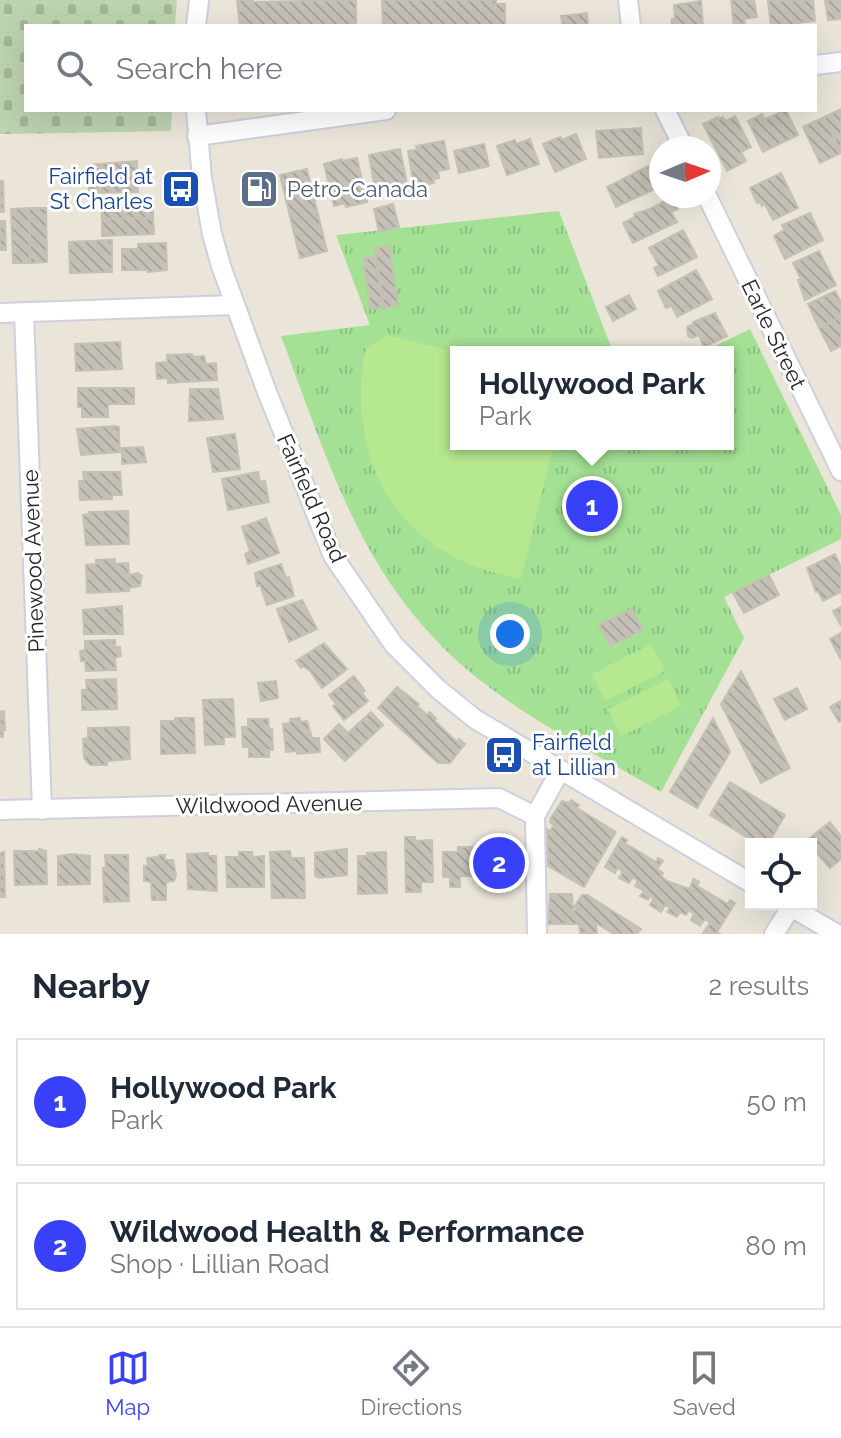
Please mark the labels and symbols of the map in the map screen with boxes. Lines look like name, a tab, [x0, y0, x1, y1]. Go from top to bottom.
north arrow	[649, 136, 721, 208]
place label: Fairfield at St Charles	[48, 163, 154, 214]
bus stop icon: Fairfield at St Charles	[160, 168, 202, 210]
fuel station icon: Petro-Canada	[238, 168, 280, 210]
place label: Petro-Canada	[287, 176, 428, 202]
street label: Earle Street	[736, 275, 812, 394]
street label: Fairfield Road	[272, 430, 352, 566]
street label: Pinewood Avenue	[17, 469, 49, 653]
pin: 1	[566, 476, 618, 536]
your location	[490, 614, 530, 654]
place label: Fairfield at Lillian	[532, 729, 616, 780]
bus stop icon: Fairfield at Lillian	[483, 734, 525, 776]
street label: Wildwood Avenue	[175, 789, 363, 819]
pin: 2	[473, 833, 525, 893]

